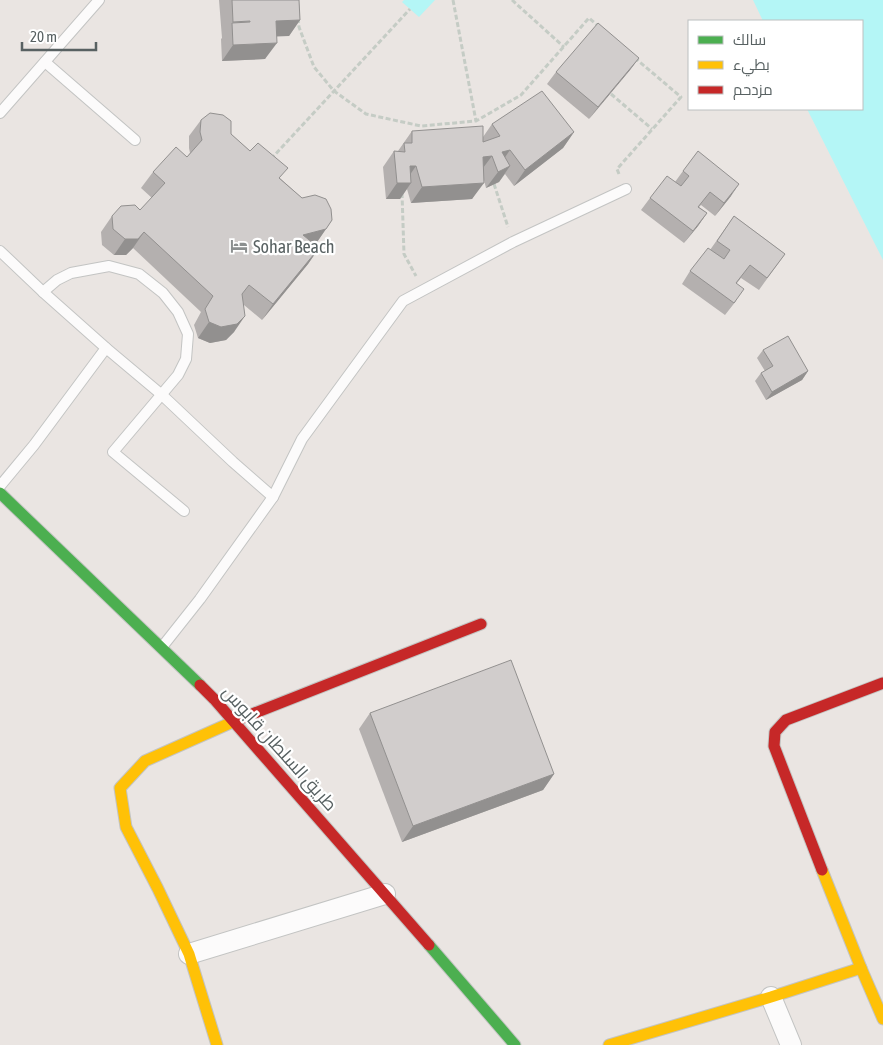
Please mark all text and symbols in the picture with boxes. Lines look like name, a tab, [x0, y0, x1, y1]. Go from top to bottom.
scale bar	[22, 20, 96, 52]
legend	[688, 20, 863, 110]
text: 20 m	[30, 28, 57, 45]
text: سالك	[733, 31, 766, 48]
text: بطيء	[733, 56, 770, 77]
text: مزدحم	[733, 81, 773, 100]
hotel icon: Sohar Beach	[229, 236, 249, 256]
place label: Sohar Beach	[253, 236, 334, 257]
street label: طريق السلطان قابوس	[217, 681, 342, 816]

